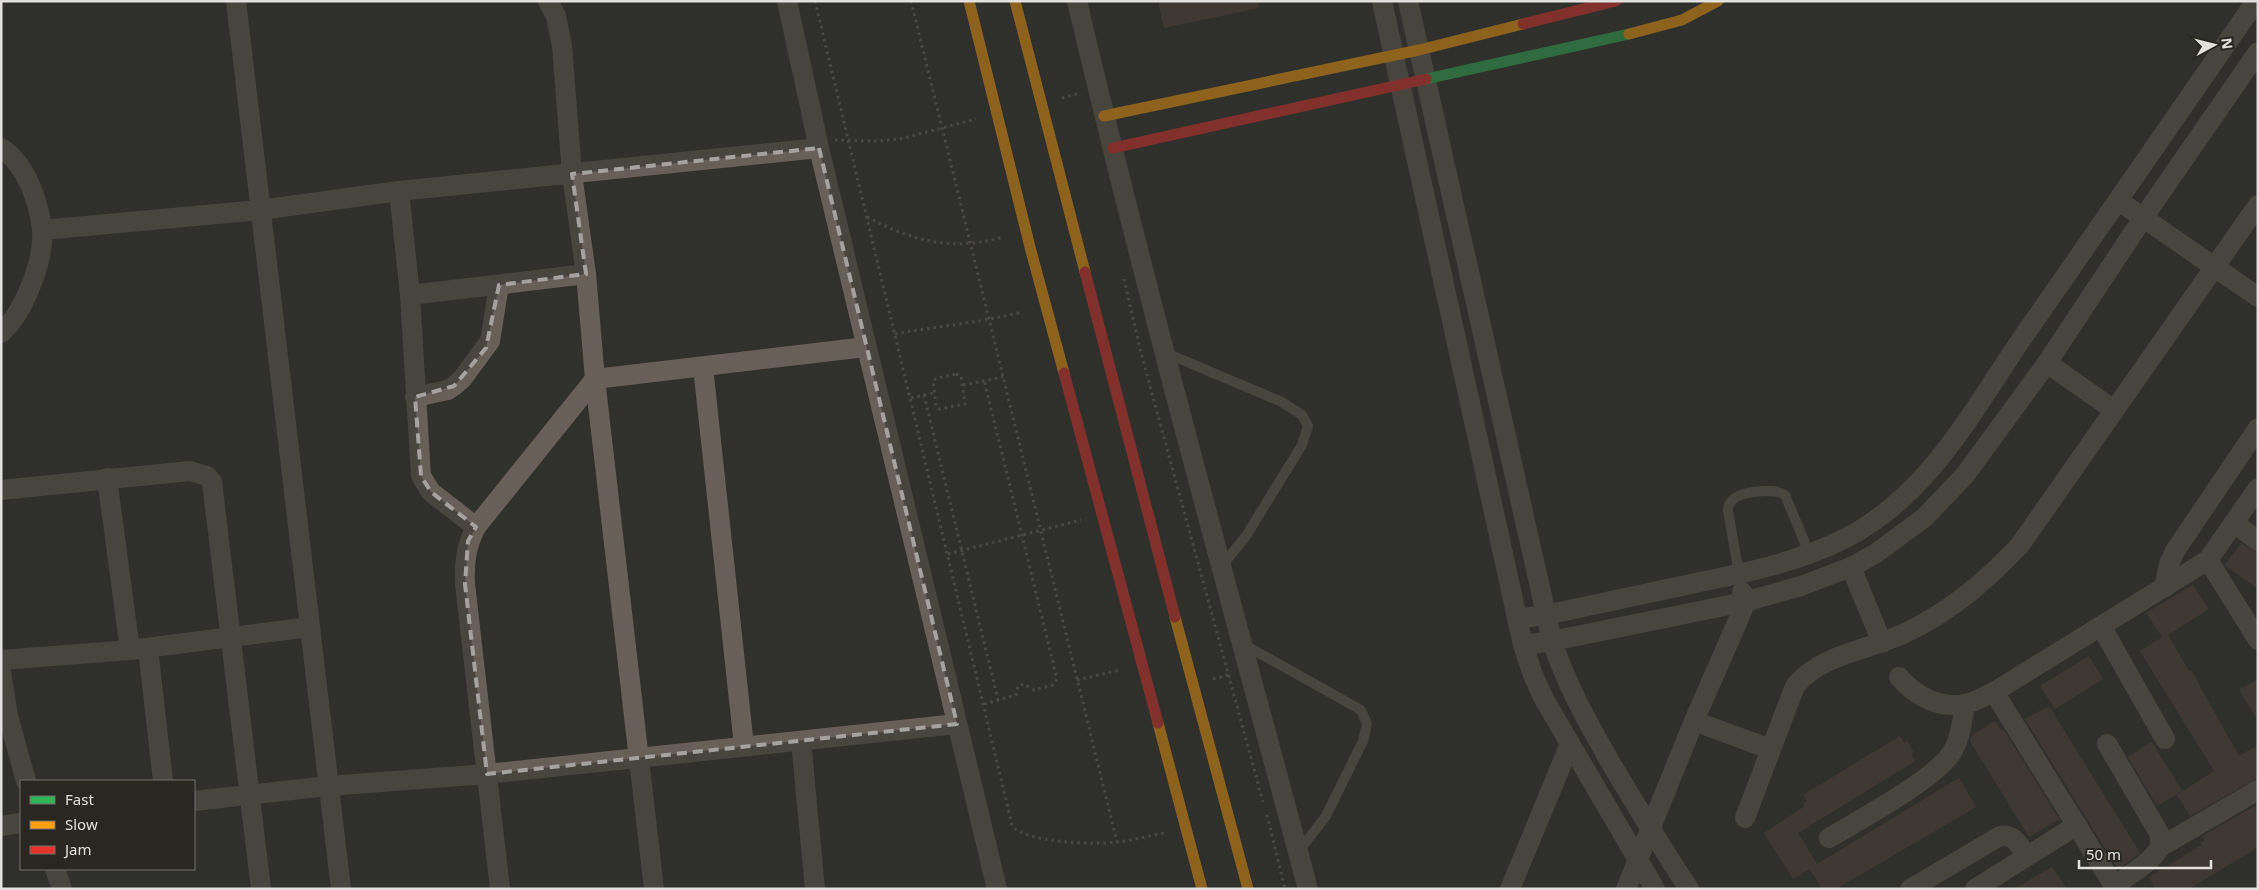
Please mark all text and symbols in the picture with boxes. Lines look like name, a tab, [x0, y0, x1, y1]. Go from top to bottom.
north arrow	[2189, 20, 2239, 70]
text: N	[2217, 37, 2238, 50]
legend	[20, 780, 195, 870]
text: Fast	[65, 789, 94, 809]
text: Slow	[65, 814, 98, 834]
scale bar	[2079, 838, 2212, 870]
text: Jam	[63, 839, 92, 859]
text: 50 m	[2086, 844, 2121, 864]

